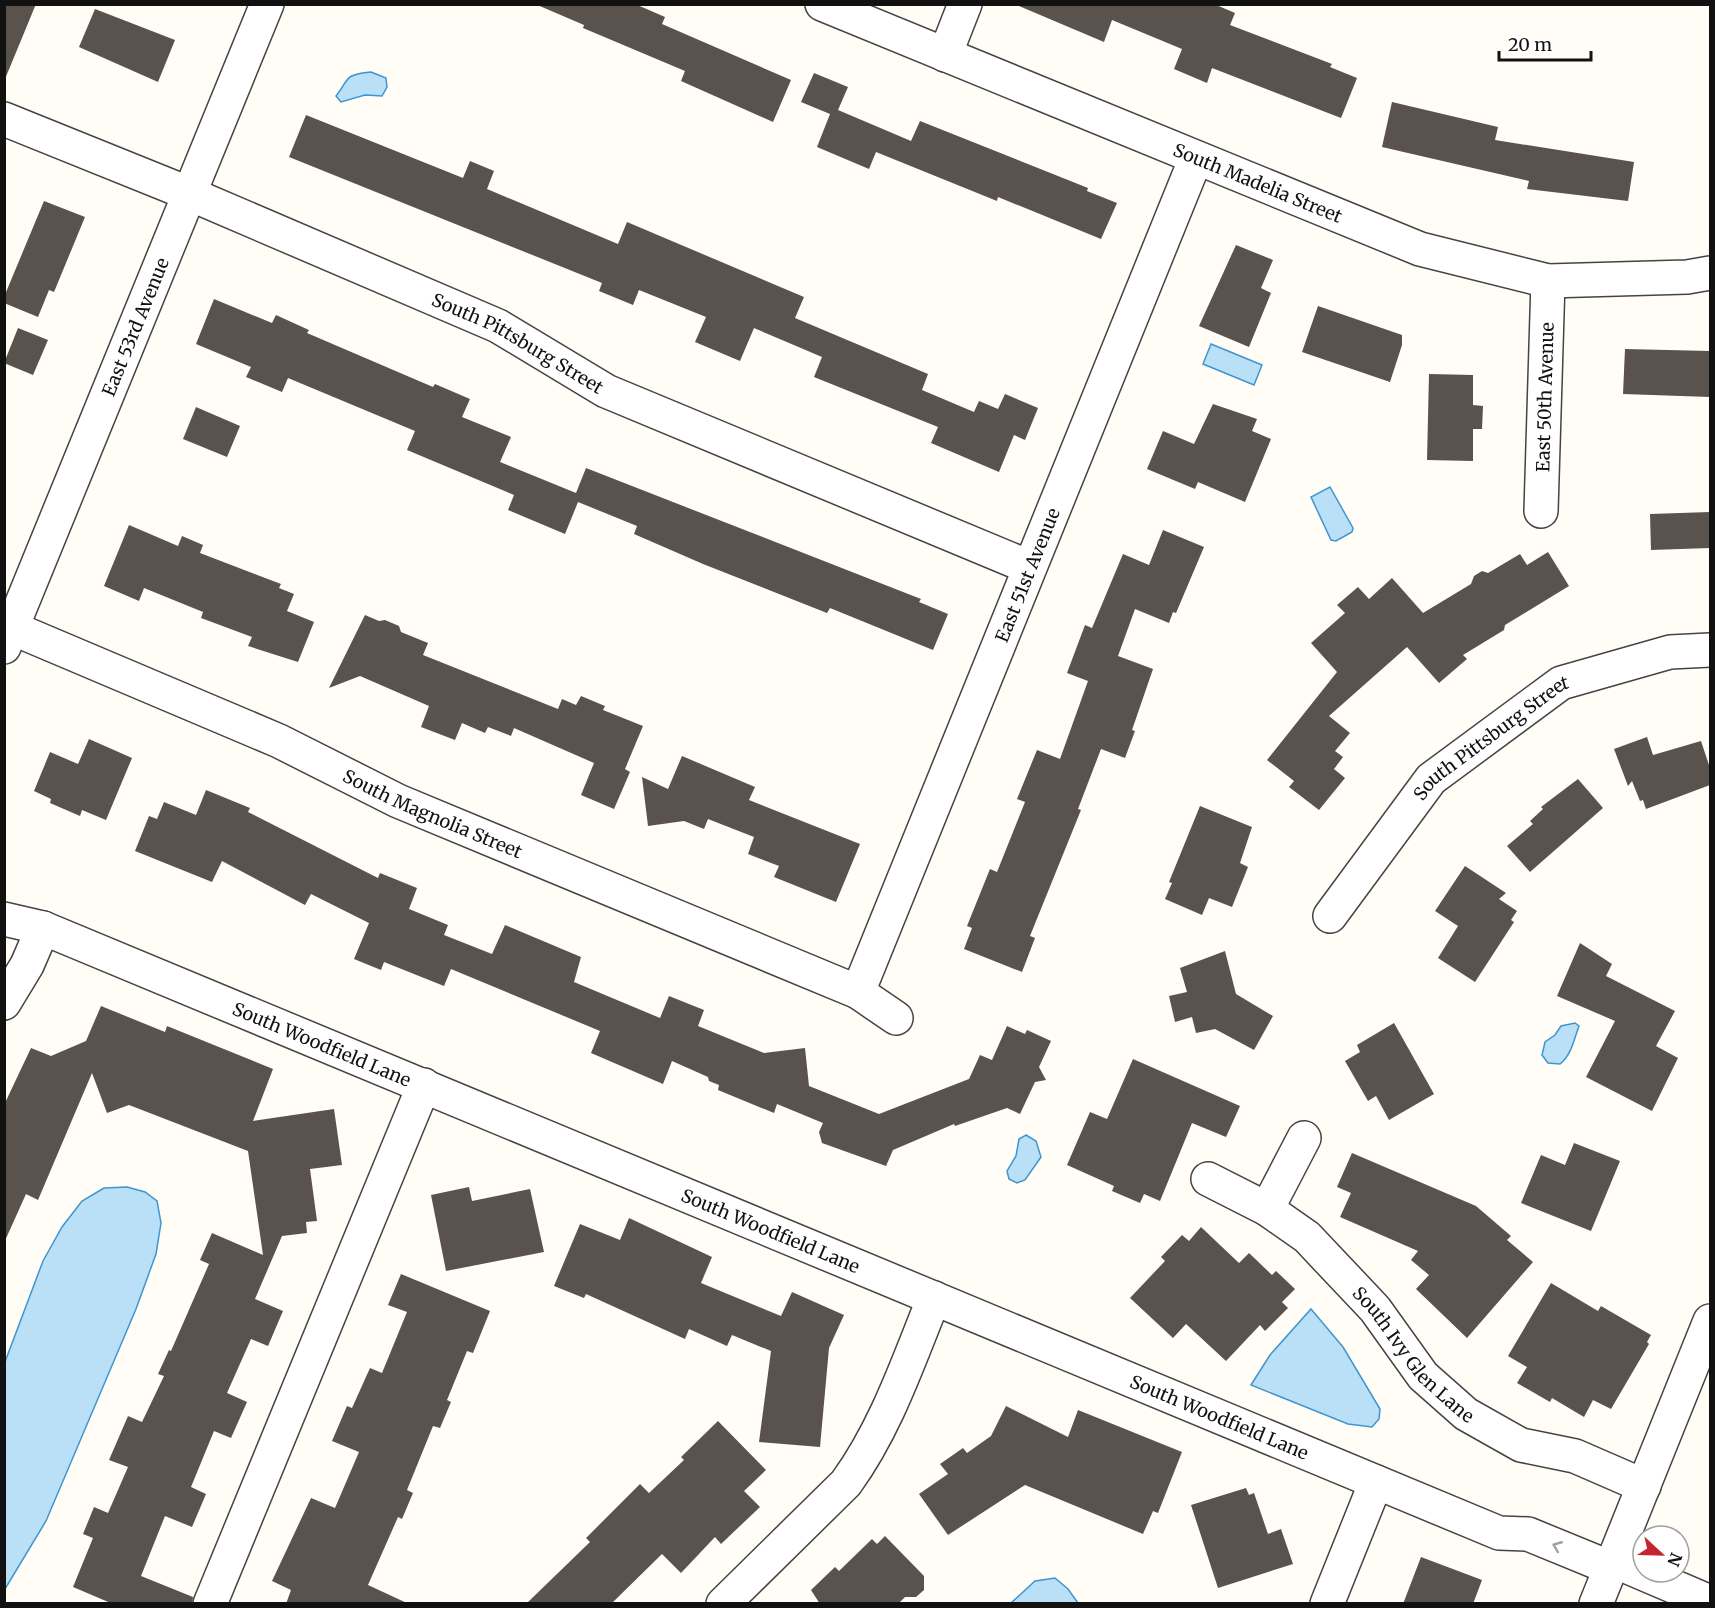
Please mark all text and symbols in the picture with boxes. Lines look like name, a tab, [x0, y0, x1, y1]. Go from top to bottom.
scale bar	[1499, 24, 1590, 62]
text: 20 m	[1508, 33, 1552, 56]
street label: South Madelia Street	[1170, 138, 1346, 227]
street label: East 53rd Avenue	[96, 254, 174, 399]
street label: South Pittsburg Street	[429, 288, 608, 398]
street label: East 50th Avenue	[1531, 322, 1558, 472]
street label: East 51st Avenue	[990, 504, 1065, 646]
street label: South Pittsburg Street	[1408, 670, 1571, 805]
street label: South Magnolia Street	[339, 764, 526, 863]
street label: South Woodfield Lane	[229, 997, 415, 1091]
street label: South Woodfield Lane	[678, 1183, 863, 1278]
street label: South Ivy Glen Lane	[1348, 1281, 1478, 1428]
street label: South Woodfield Lane	[1127, 1370, 1312, 1464]
north arrow	[1631, 1524, 1691, 1584]
one-way arrow	[1552, 1541, 1563, 1553]
text: N	[1663, 1550, 1687, 1570]

